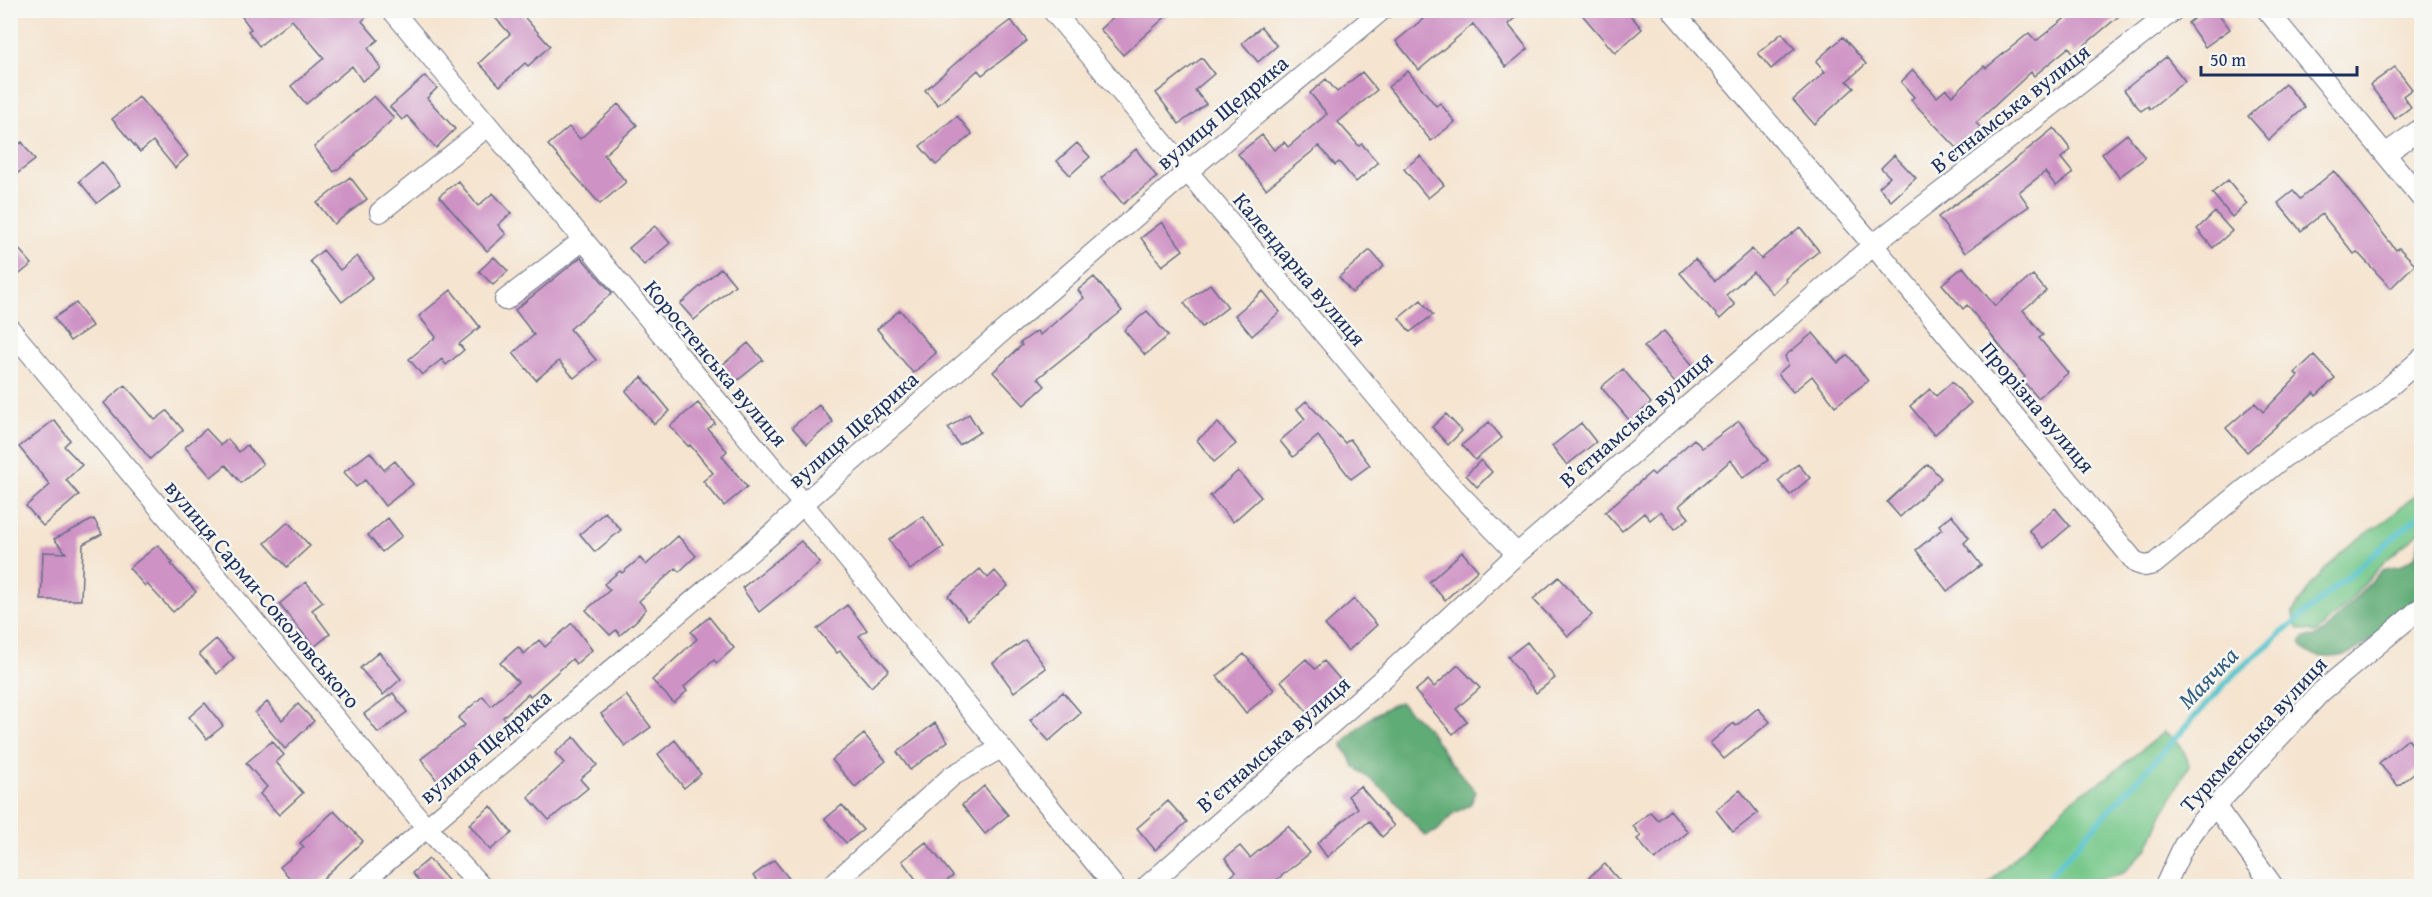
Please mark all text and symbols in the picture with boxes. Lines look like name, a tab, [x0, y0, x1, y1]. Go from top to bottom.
street label: Вʼєтнамська вулиця	[1923, 35, 2097, 181]
scale bar	[2201, 39, 2357, 77]
text: 50 m	[2210, 46, 2246, 73]
street label: вулиця Щедрика	[1149, 47, 1295, 177]
street label: Календарна вулиця	[1226, 185, 1374, 353]
street label: Коростенська вулиця	[637, 273, 795, 453]
street label: Прорізна вулиця	[1973, 334, 2103, 480]
street label: Вʼєтнамська вулиця	[1552, 343, 1720, 495]
street label: вулиця Щедрика	[781, 363, 926, 495]
street label: вулиця Сарми-Соколовського	[158, 473, 368, 715]
water label: Маячка	[2169, 639, 2246, 717]
street label: Туркменська вулиця	[2172, 649, 2334, 819]
street label: Вʼєтнамська вулиця	[1189, 668, 1357, 820]
street label: вулиця Щедрика	[412, 681, 558, 811]

